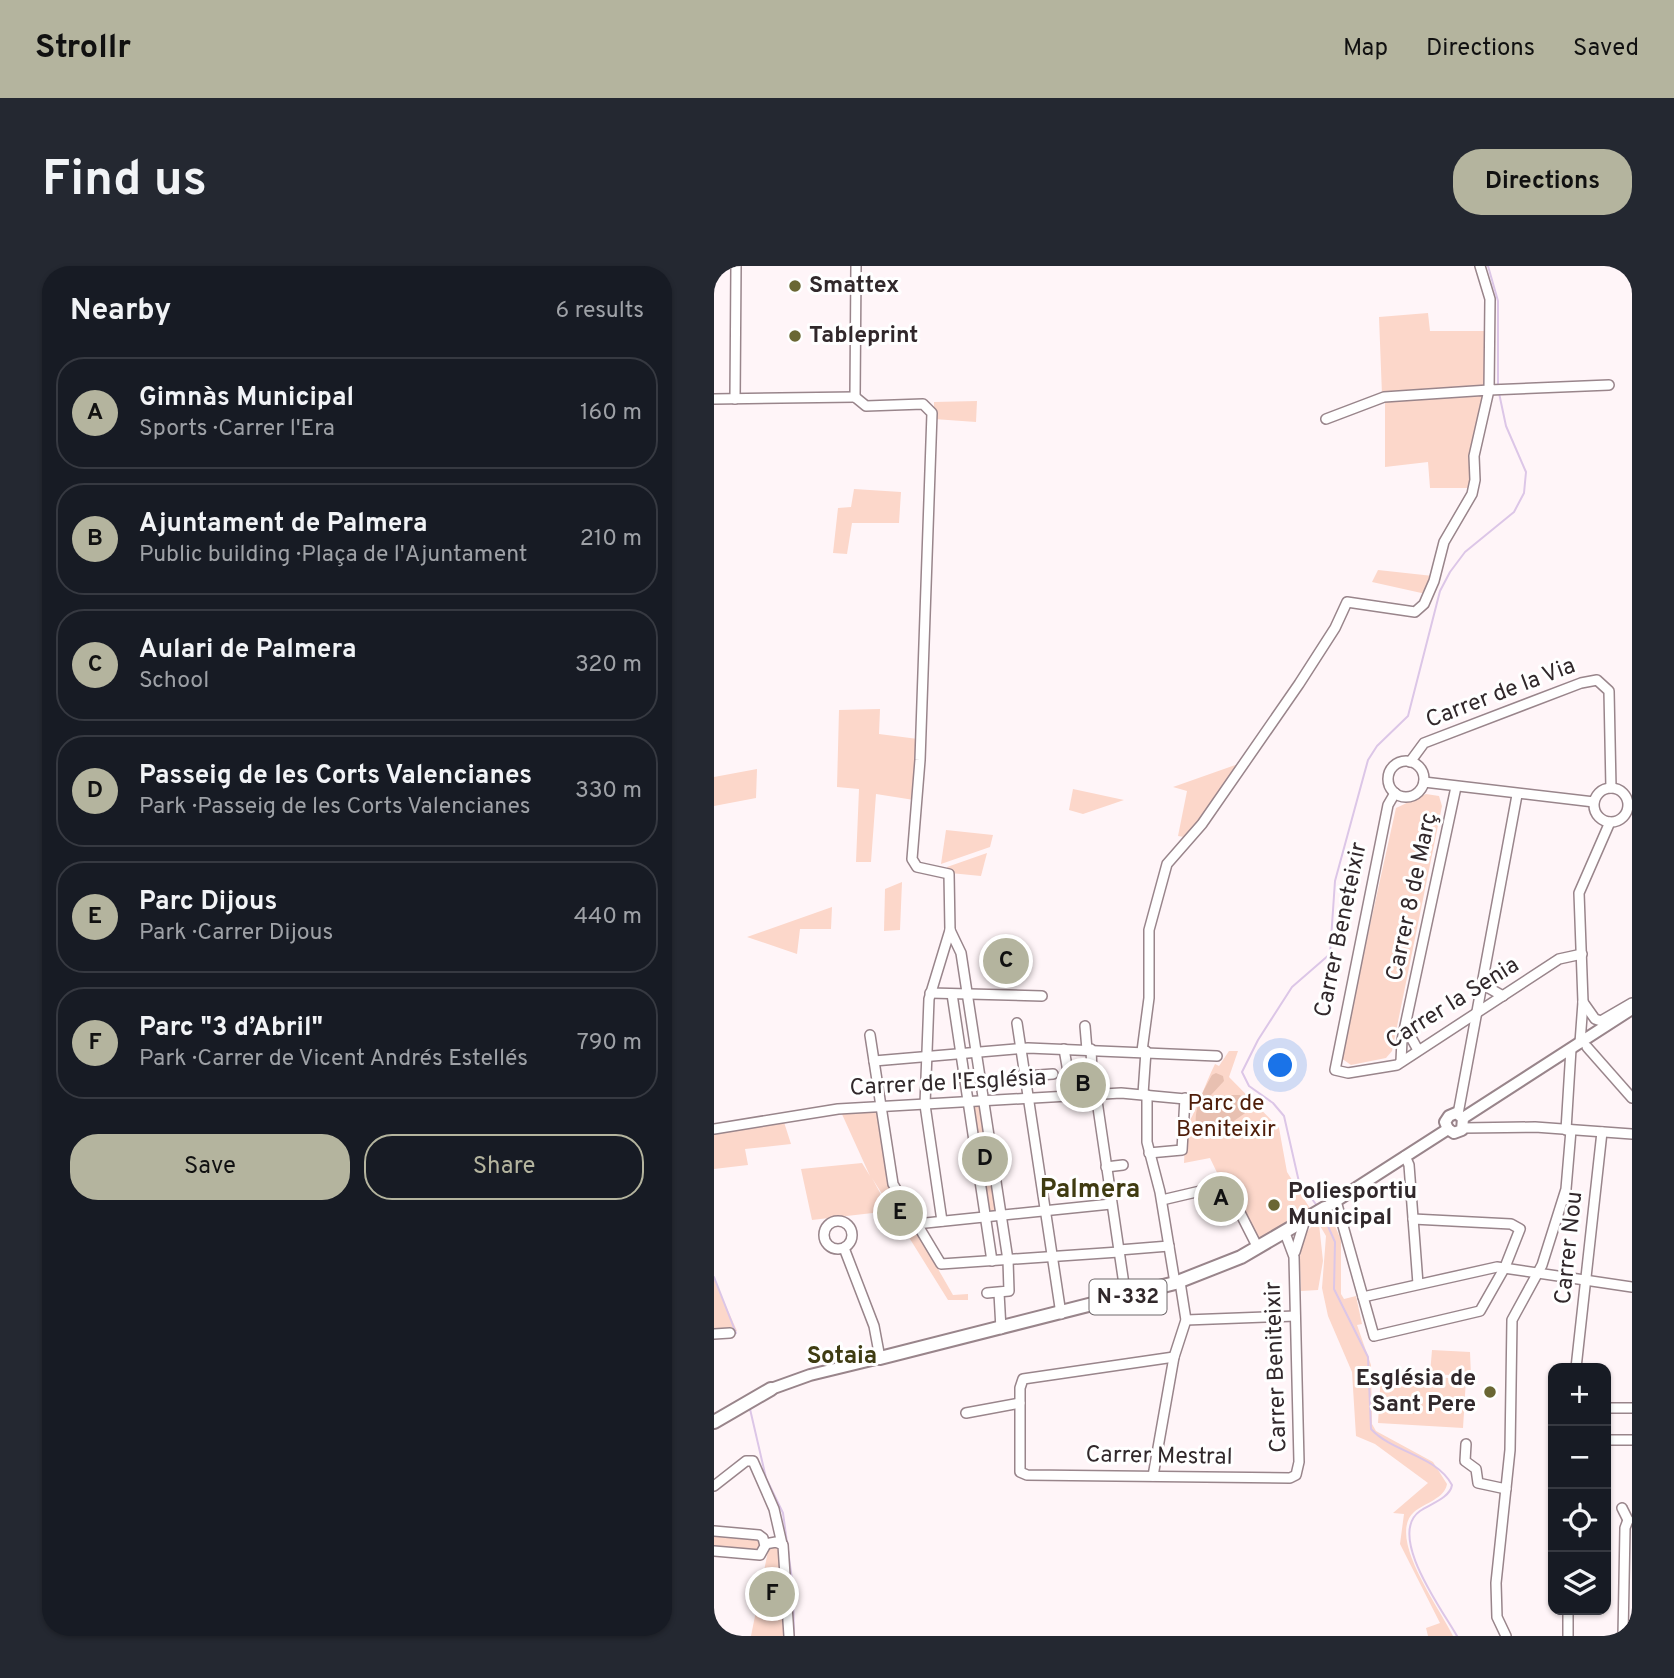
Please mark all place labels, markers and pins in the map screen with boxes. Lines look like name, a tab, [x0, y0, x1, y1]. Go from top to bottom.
place label: Smattex	[809, 272, 899, 301]
marker: Smattex	[787, 278, 803, 294]
place label: Tableprint	[809, 322, 918, 351]
marker: Tableprint	[787, 328, 803, 344]
pin: C	[983, 935, 1029, 987]
pin: B	[1060, 1059, 1106, 1111]
pin: D	[962, 1133, 1008, 1185]
pin: A	[1198, 1173, 1244, 1225]
place label: Poliesportiu Municipal	[1288, 1178, 1417, 1233]
pin: E	[877, 1187, 923, 1239]
marker: Poliesportiu Municipal	[1266, 1197, 1282, 1213]
place label: Església de Sant Pere	[1356, 1365, 1476, 1420]
marker: Església de Sant Pere	[1482, 1384, 1498, 1400]
pin: F	[749, 1568, 795, 1620]

